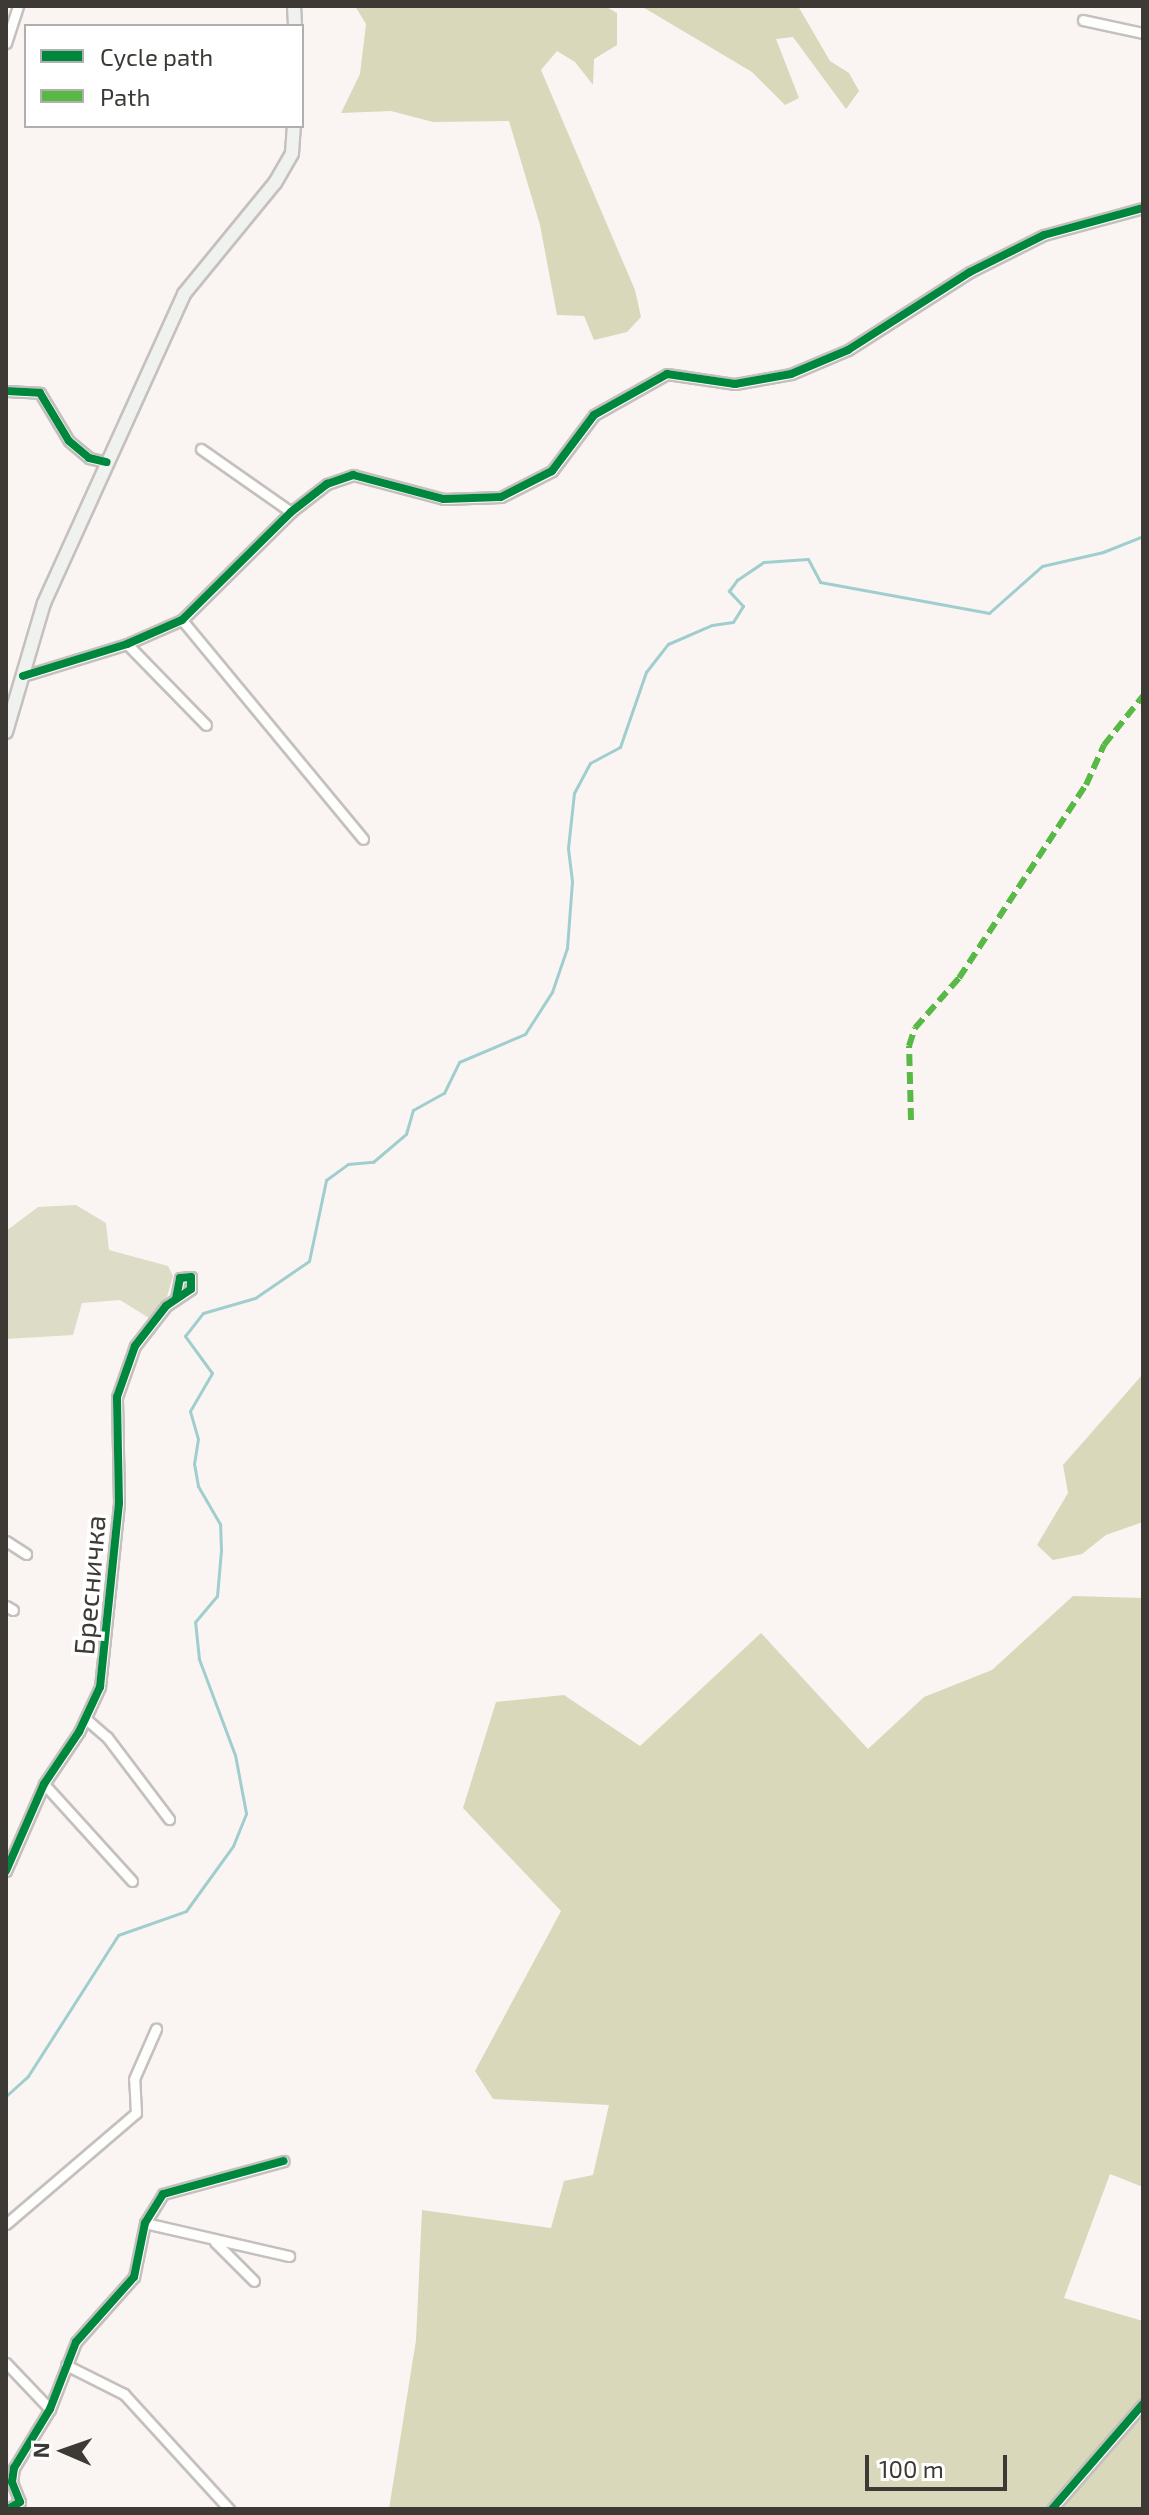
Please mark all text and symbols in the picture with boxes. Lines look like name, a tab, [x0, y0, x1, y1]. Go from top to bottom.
legend	[24, 24, 304, 128]
text: Cycle path	[100, 42, 213, 71]
text: Path	[100, 82, 150, 111]
street label: Бресничка	[66, 1514, 112, 1656]
north arrow	[24, 2411, 104, 2491]
scale bar	[869, 2439, 1011, 2489]
text: N	[27, 2442, 53, 2459]
text: 100 m	[879, 2454, 944, 2483]

